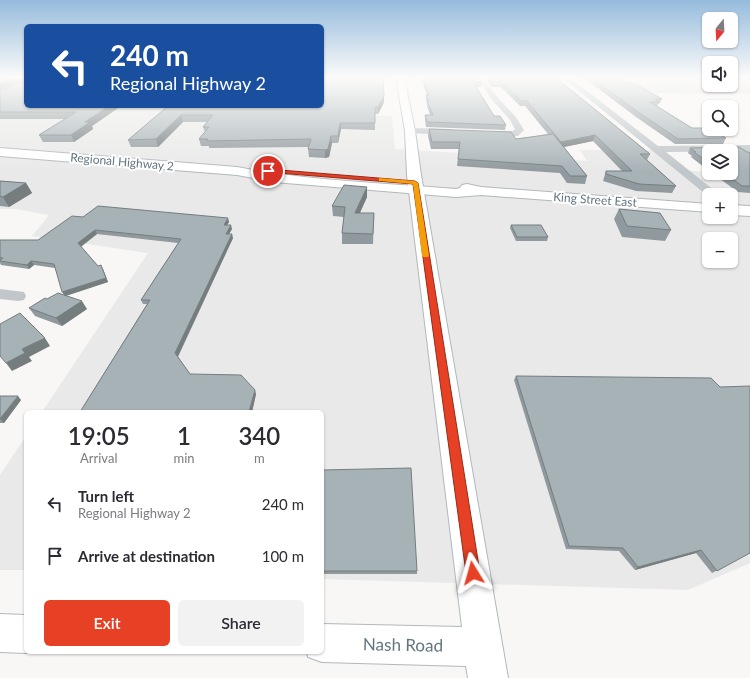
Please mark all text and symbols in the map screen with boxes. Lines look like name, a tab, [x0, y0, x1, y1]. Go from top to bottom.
north arrow	[702, 12, 738, 48]
map controls	[702, 12, 738, 268]
text: 240 m	[110, 38, 189, 72]
icon: left	[44, 40, 96, 92]
button: sound	[702, 56, 738, 92]
text: Regional Highway 2	[110, 72, 266, 94]
button: search	[702, 100, 738, 136]
button: layers	[702, 144, 738, 180]
street label: Regional Highway 2	[70, 150, 174, 174]
pin	[251, 154, 285, 188]
icon: arrive	[257, 160, 279, 182]
button: +	[702, 188, 738, 224]
street label: King Street East	[553, 189, 638, 210]
button: −	[702, 232, 738, 268]
text: 19:05	[68, 421, 130, 450]
text: 1	[177, 421, 191, 450]
text: 340	[238, 421, 280, 450]
text: Arrival	[80, 450, 117, 466]
text: min	[173, 450, 195, 466]
text: m	[254, 450, 265, 466]
text: Turn left	[78, 487, 134, 505]
icon: left	[44, 493, 66, 515]
text: 240 m	[262, 495, 304, 513]
text: Regional Highway 2	[78, 505, 191, 521]
icon: arrive	[44, 545, 66, 567]
text: Arrive at destination	[78, 547, 215, 565]
text: 100 m	[262, 547, 304, 565]
position arrow	[452, 552, 494, 594]
button: Exit	[44, 600, 170, 646]
button: Share	[178, 600, 304, 646]
street label: Nash Road	[363, 633, 443, 656]

